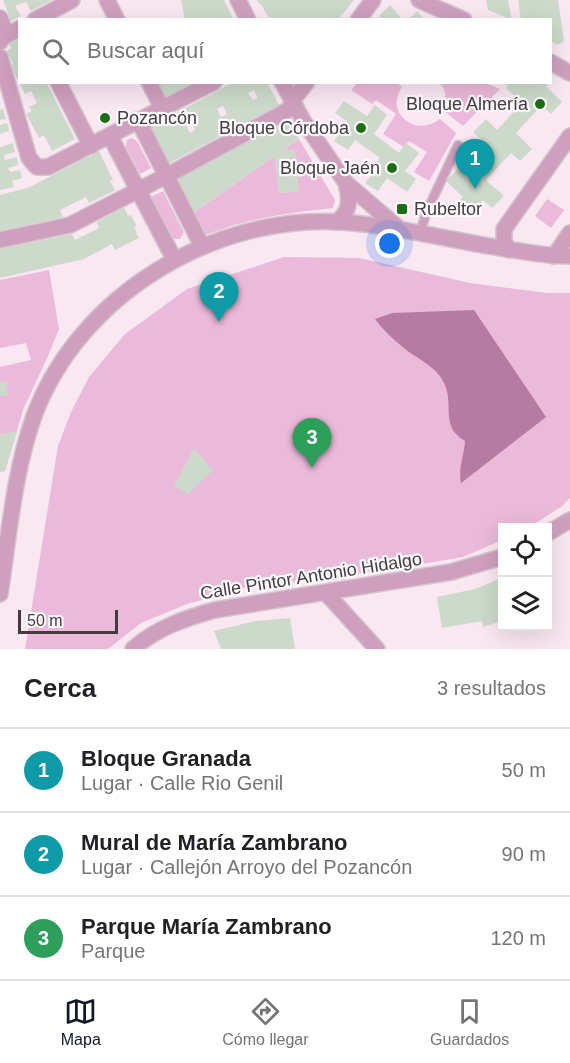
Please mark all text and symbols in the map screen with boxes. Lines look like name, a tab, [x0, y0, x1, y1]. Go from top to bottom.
search box	[18, 18, 552, 84]
icon: search	[39, 35, 72, 68]
text: Buscar aquí	[87, 38, 204, 63]
place label: Bloque Almería	[406, 94, 529, 114]
marker: Bloque Almería	[533, 97, 547, 111]
place label: Pozancón	[117, 108, 197, 128]
marker: Pozancón	[98, 111, 112, 125]
place label: Bloque Córdoba	[219, 118, 350, 138]
marker: Bloque Córdoba	[354, 121, 368, 135]
pin: 1	[456, 140, 494, 189]
place label: Bloque Jaén	[280, 158, 380, 178]
marker: Bloque Jaén	[385, 161, 399, 175]
place label: Rubeltor	[414, 199, 482, 219]
marker: Rubeltor	[395, 202, 409, 216]
your location	[375, 229, 404, 258]
pin: 2	[200, 272, 238, 322]
pin: 3	[292, 418, 332, 468]
map controls	[498, 523, 552, 631]
button: locate	[498, 523, 552, 577]
street label: Calle Pintor Antonio Hidalgo	[199, 549, 423, 603]
button: layers	[498, 577, 552, 631]
scale bar	[18, 607, 118, 634]
text: 50 m	[27, 612, 63, 629]
text: Cerca	[24, 673, 96, 703]
text: 3 resultados	[437, 677, 546, 699]
text: Bloque Granada	[81, 746, 251, 771]
text: 1	[38, 759, 49, 781]
text: 50 m	[502, 759, 546, 781]
text: Lugar · Calle Rio Genil	[81, 772, 283, 794]
text: Mural de María Zambrano	[81, 830, 348, 855]
text: 2	[38, 843, 49, 865]
text: 90 m	[502, 843, 546, 865]
text: Lugar · Callejón Arroyo del Pozancón	[81, 856, 412, 878]
text: Parque María Zambrano	[81, 914, 332, 939]
text: 3	[38, 927, 49, 949]
text: 120 m	[490, 927, 546, 949]
text: Parque	[81, 940, 146, 962]
tab: Mapa	[61, 995, 101, 1049]
tab: Cómo llegar	[222, 995, 309, 1049]
tab: Guardados	[430, 995, 509, 1049]

